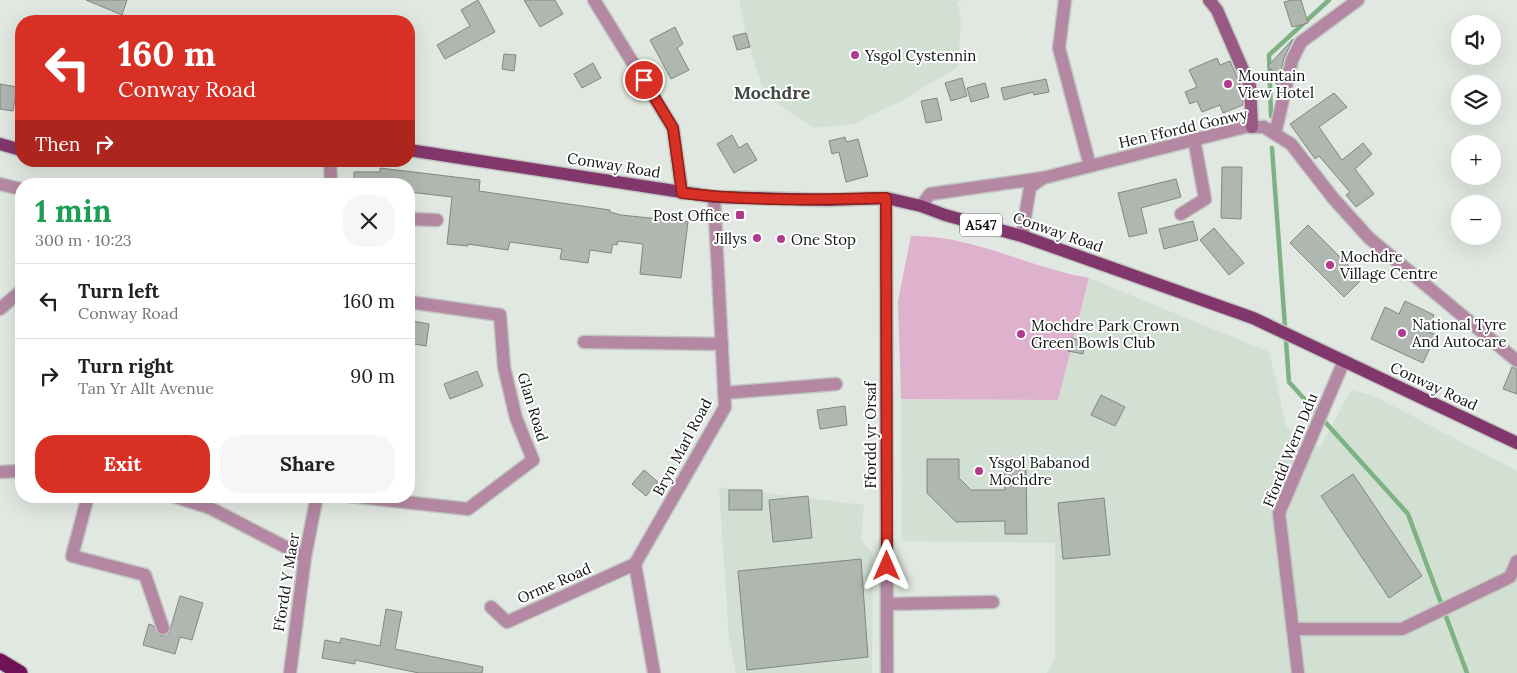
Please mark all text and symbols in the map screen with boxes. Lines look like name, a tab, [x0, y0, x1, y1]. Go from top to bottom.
map controls	[1451, 15, 1501, 245]
button: sound	[1451, 15, 1501, 65]
text: 160 m	[118, 31, 216, 76]
icon: left	[35, 35, 100, 100]
place label: Ysgol Cystennin	[864, 46, 976, 65]
marker: Ysgol Cystennin	[849, 49, 861, 61]
pin	[623, 59, 665, 101]
icon: arrive	[630, 66, 658, 94]
place label: Mountain View Hotel	[1237, 66, 1314, 102]
text: Conway Road	[118, 75, 256, 103]
button: layers	[1451, 75, 1501, 125]
marker: Mountain View Hotel	[1222, 78, 1234, 90]
district label: Mochdre	[734, 81, 811, 104]
street label: Hen Ffordd Gonwy	[1117, 104, 1249, 152]
icon: right	[90, 130, 118, 158]
text: Then	[35, 132, 80, 156]
button: +	[1451, 135, 1501, 185]
street label: Conway Road	[566, 148, 662, 182]
text: 1 min	[35, 192, 112, 230]
button: close	[343, 195, 395, 247]
button: −	[1451, 195, 1501, 245]
place label: Post Office	[653, 206, 730, 225]
street label: Conway Road	[1010, 208, 1106, 256]
marker: Post Office	[734, 209, 746, 221]
road number: A547	[960, 214, 1002, 236]
place label: Jillys	[713, 229, 747, 248]
text: 300 m · 10:23	[35, 230, 132, 250]
place label: One Stop	[791, 230, 856, 249]
marker: Jillys	[751, 232, 763, 244]
marker: One Stop	[775, 233, 787, 245]
place label: Mochdre Village Centre	[1339, 247, 1438, 283]
marker: Mochdre Village Centre	[1324, 259, 1336, 271]
text: Turn left	[78, 279, 159, 303]
icon: left	[35, 287, 63, 315]
text: 160 m	[343, 289, 395, 313]
text: Conway Road	[78, 303, 179, 323]
place label: National Tyre And Autocare	[1411, 315, 1507, 351]
place label: Mochdre Park Crown Green Bowls Club	[1031, 316, 1180, 352]
marker: National Tyre And Autocare	[1396, 327, 1408, 339]
marker: Mochdre Park Crown Green Bowls Club	[1015, 328, 1027, 340]
text: Turn right	[78, 354, 174, 378]
street label: Conway Road	[1387, 357, 1481, 415]
icon: right	[35, 362, 63, 390]
text: 90 m	[350, 364, 395, 388]
street label: Glan Road	[514, 370, 552, 444]
text: Tan Yr Allt Avenue	[78, 378, 214, 398]
street label: Ffordd yr Orsaf	[861, 381, 880, 488]
street label: Ffordd Wern Ddu	[1258, 390, 1322, 510]
street label: Bryn Marl Road	[648, 395, 716, 499]
button: Exit	[35, 435, 210, 493]
button: Share	[220, 435, 395, 493]
place label: Ysgol Babanod Mochdre	[988, 453, 1090, 489]
marker: Ysgol Babanod Mochdre	[973, 465, 985, 477]
street label: Ffordd Y Maer	[269, 531, 303, 633]
position arrow	[860, 539, 912, 591]
street label: Orme Road	[514, 558, 594, 608]

